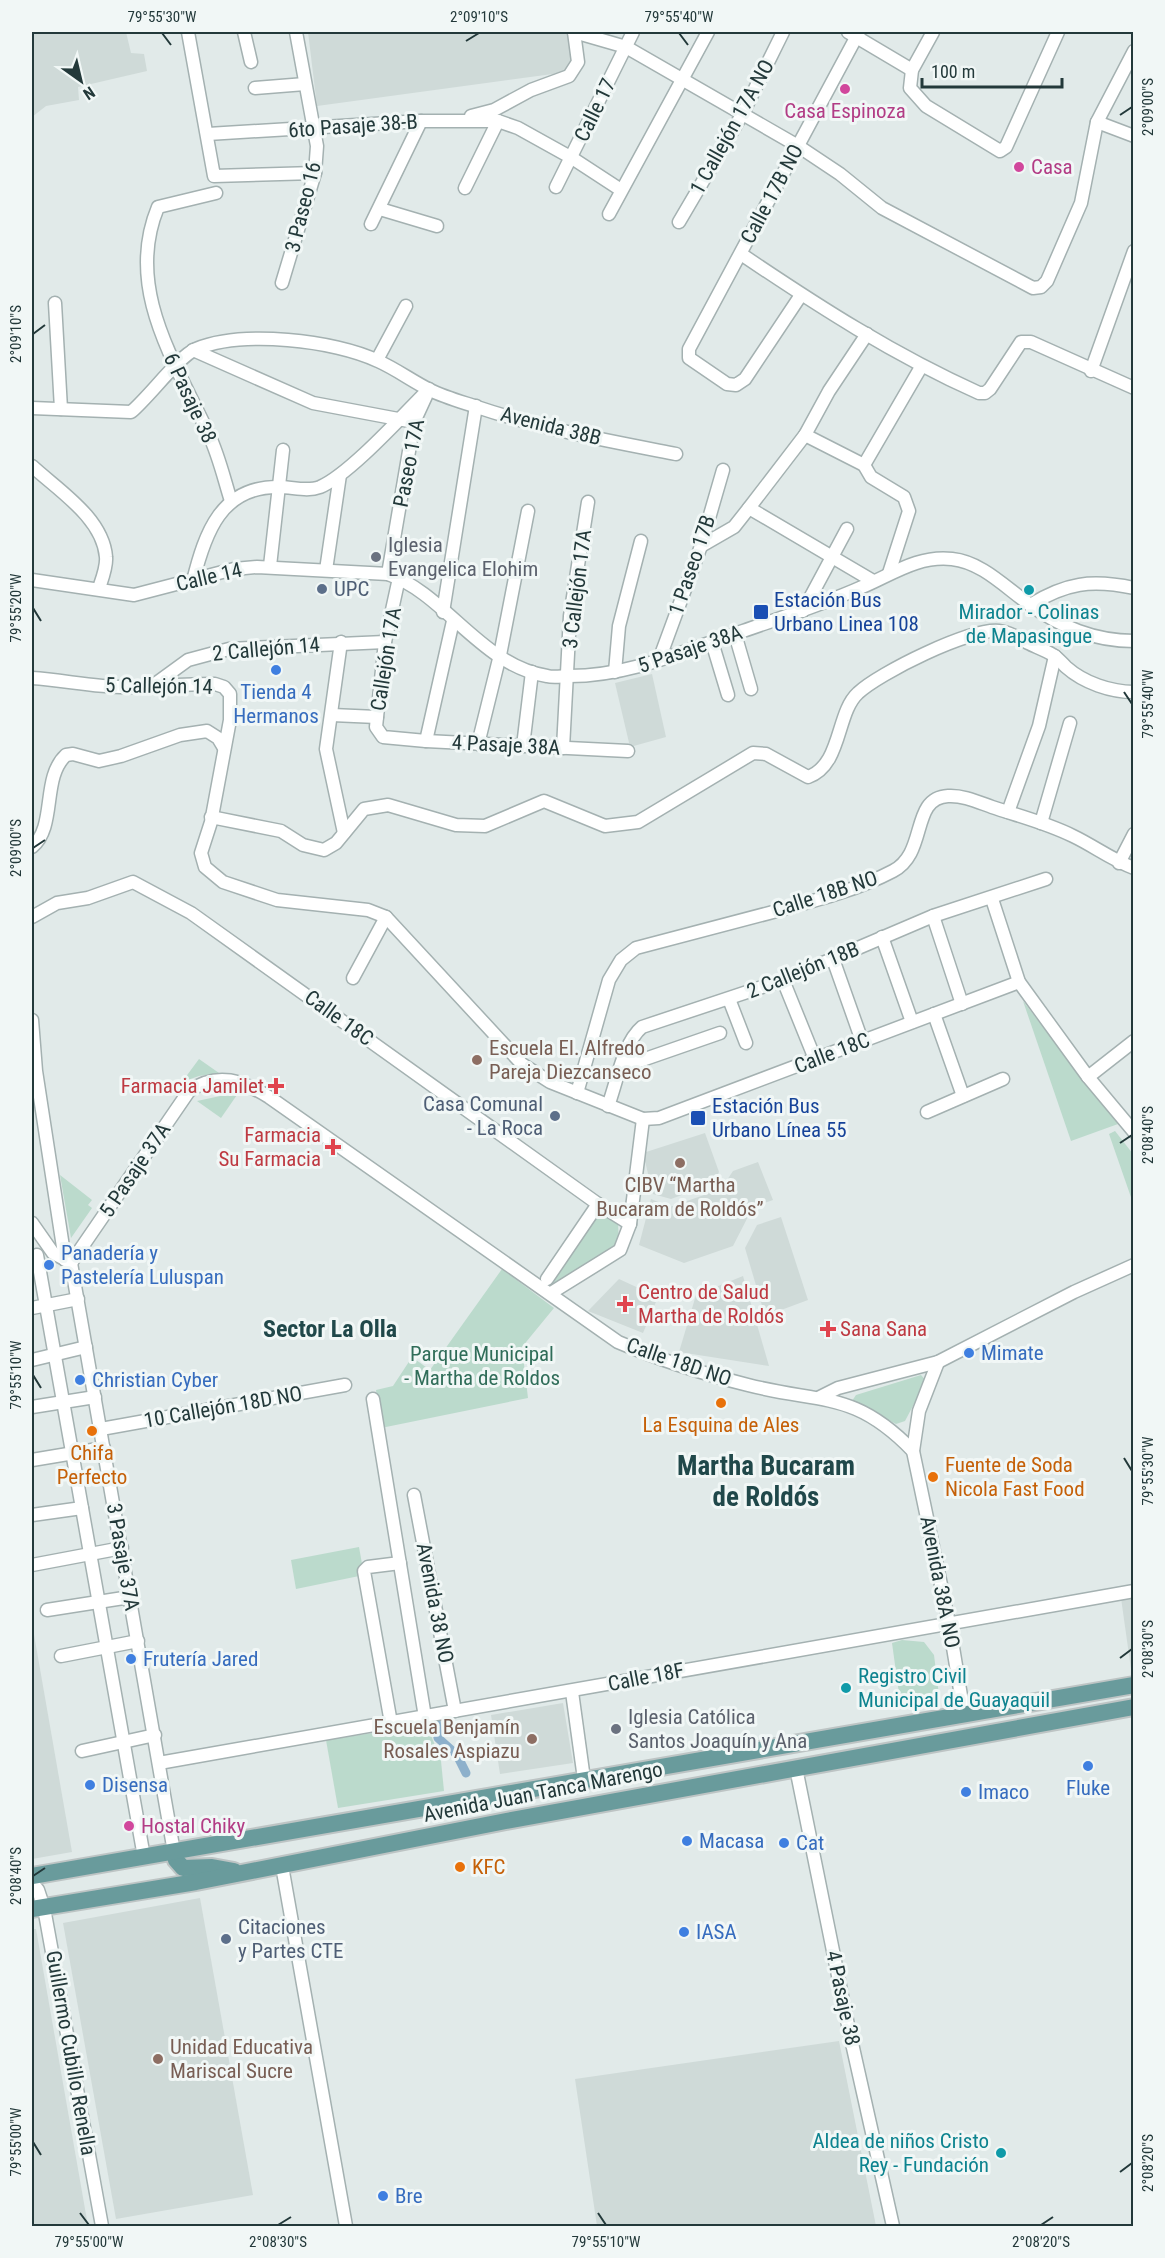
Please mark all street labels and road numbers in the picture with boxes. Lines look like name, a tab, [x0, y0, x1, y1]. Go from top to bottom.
street label: 1 Callejón 17A NO	[685, 56, 779, 198]
street label: Calle 17	[570, 75, 620, 145]
street label: 6to Pasaje 38-B	[287, 110, 419, 142]
street label: Calle 17B NO	[736, 140, 808, 248]
street label: 3 Paseo 16	[280, 159, 326, 255]
street label: 6 Pasaje 38	[159, 349, 221, 447]
street label: Avenida 38B	[498, 402, 604, 450]
street label: Paseo 17A	[389, 417, 429, 509]
street label: 1 Paseo 17B	[664, 512, 720, 618]
street label: 3 Callejón 17A	[558, 528, 596, 650]
street label: Calle 14	[174, 558, 244, 596]
street label: Callejón 17A	[366, 606, 406, 712]
street label: 5 Pasaje 38A	[635, 620, 745, 678]
street label: 2 Callejón 14	[211, 632, 321, 666]
street label: 5 Callejón 14	[105, 673, 213, 699]
street label: 4 Pasaje 38A	[451, 730, 561, 760]
street label: Calle 18B NO	[769, 866, 881, 922]
street label: 2 Callejón 18B	[743, 937, 863, 1003]
street label: Calle 18C	[300, 985, 378, 1051]
street label: Calle 18C	[791, 1028, 873, 1078]
street label: 5 Pasaje 37A	[95, 1118, 175, 1222]
street label: Calle 18D NO	[623, 1333, 735, 1391]
street label: 10 Callejón 18D NO	[142, 1381, 304, 1433]
street label: 3 Pasaje 37A	[102, 1501, 144, 1613]
street label: Avenida 38A NO	[915, 1514, 965, 1650]
street label: Avenida 38 NO	[412, 1541, 458, 1665]
street label: Calle 18F	[606, 1658, 686, 1696]
street label: Avenida Juan Tanca Marengo	[421, 1757, 665, 1827]
street label: 4 Pasaje 38	[821, 1948, 865, 2048]
street label: Guillermo Cubillo Renella	[41, 1949, 101, 2157]

